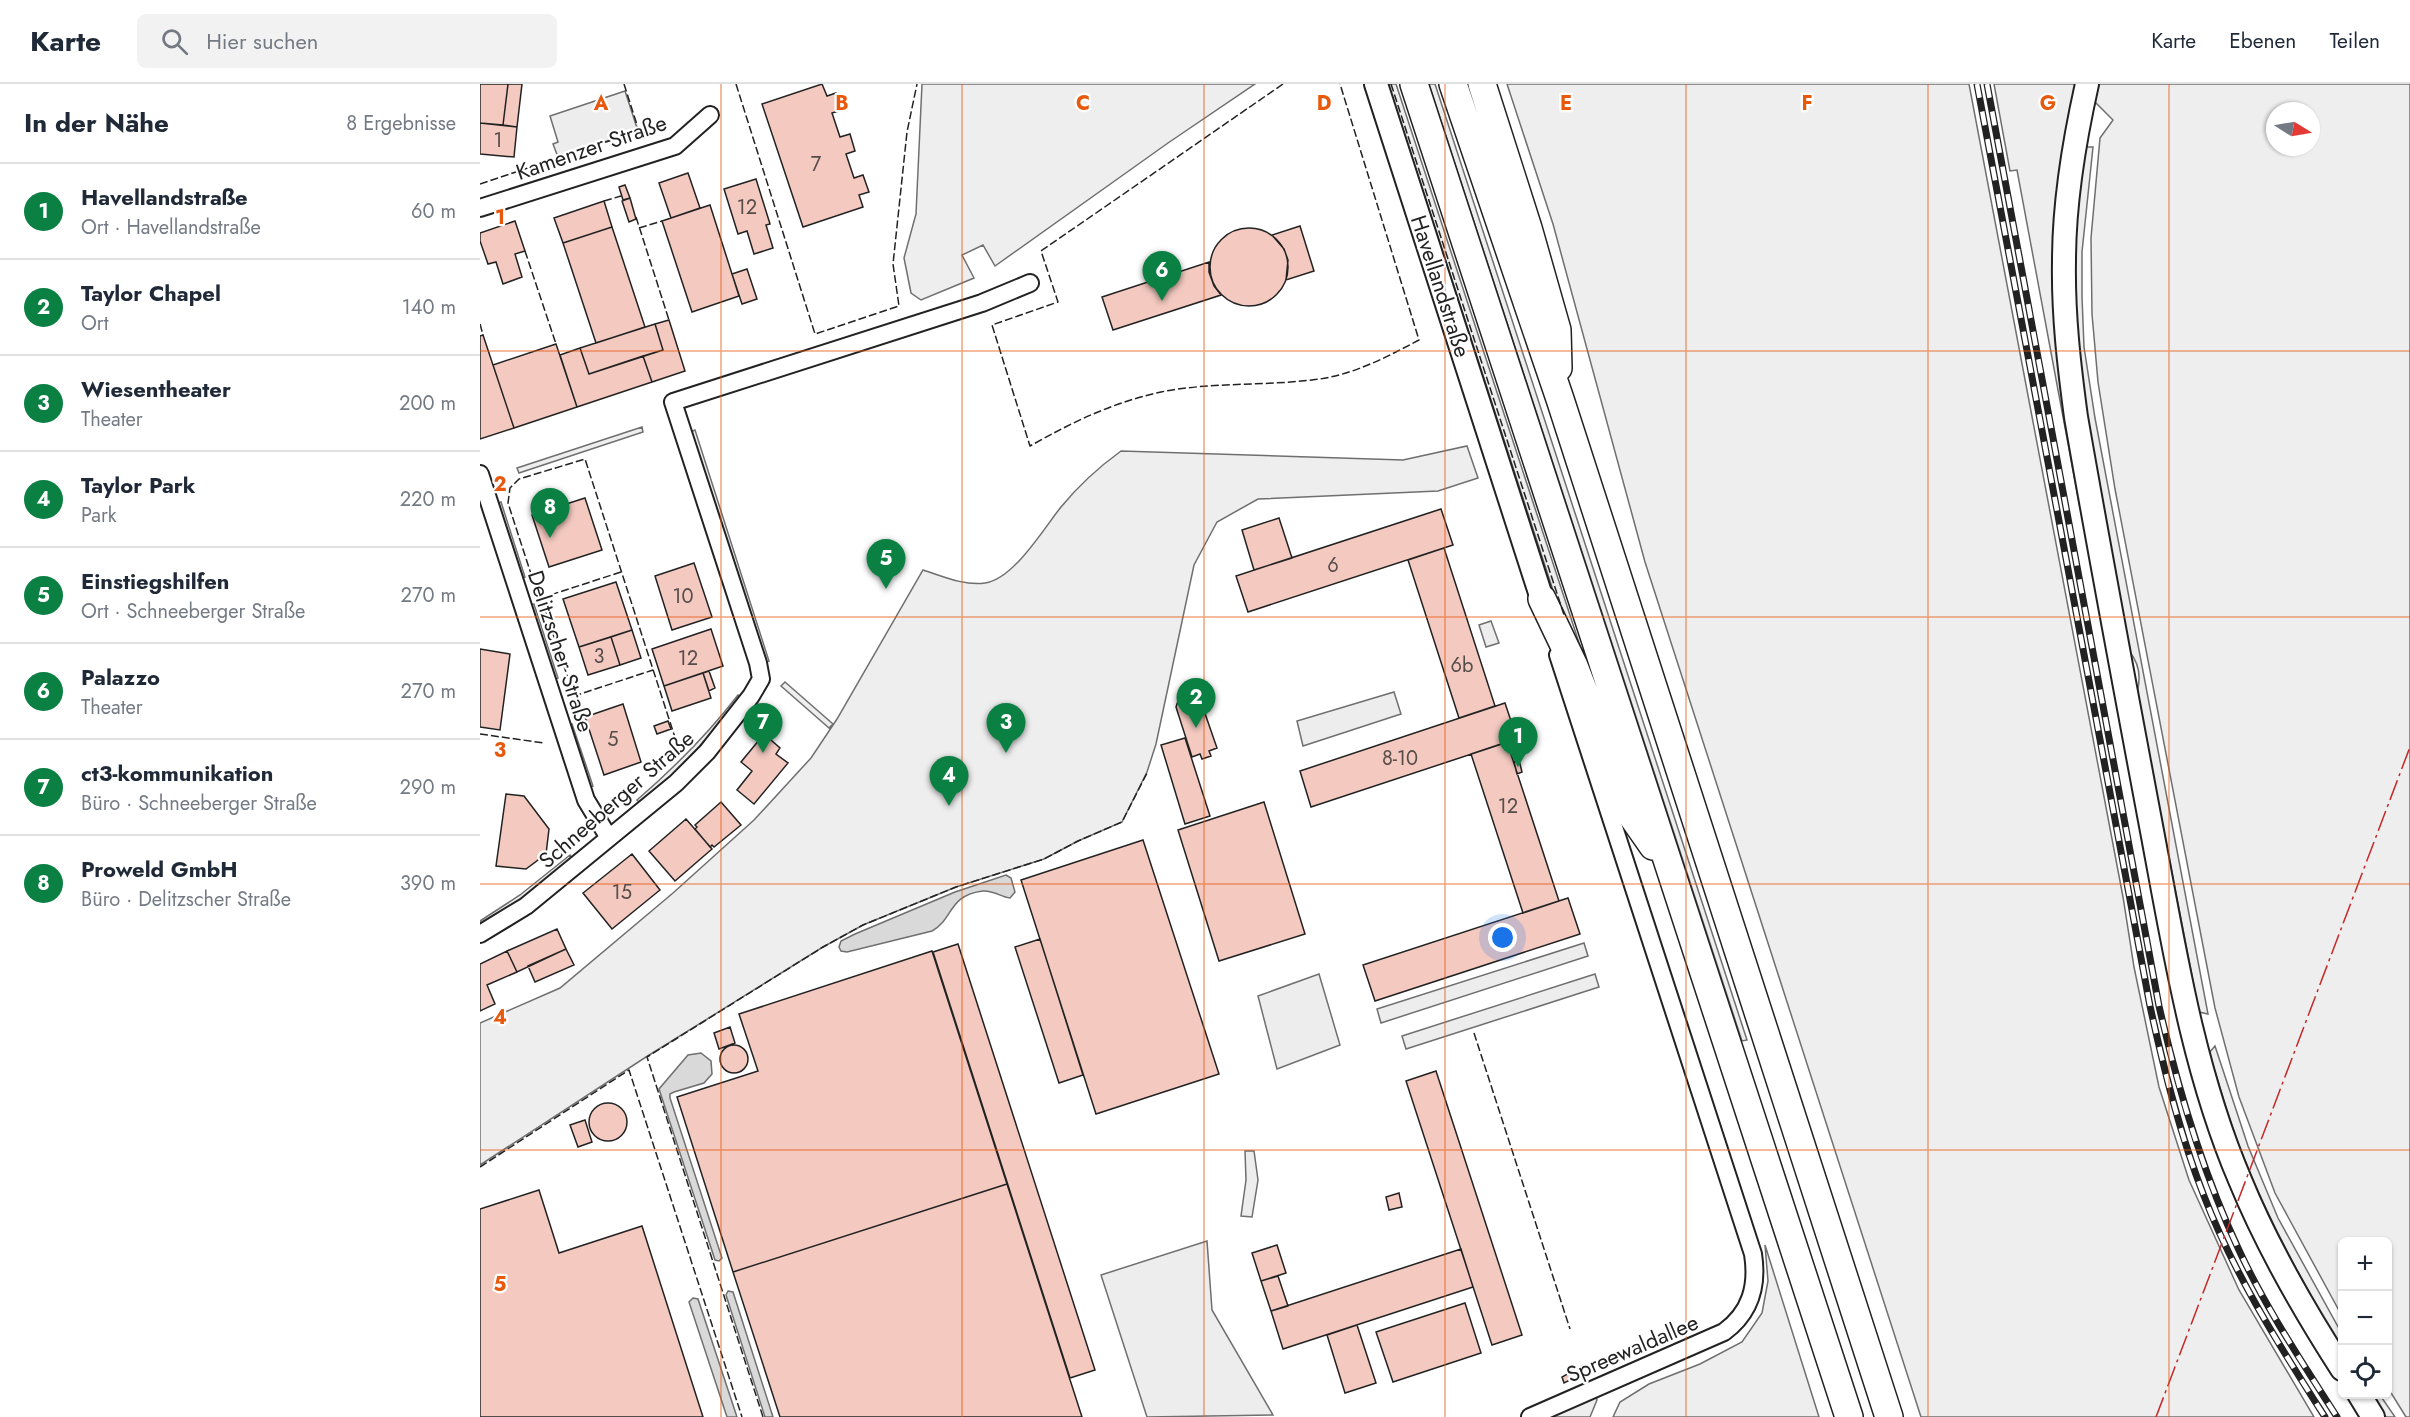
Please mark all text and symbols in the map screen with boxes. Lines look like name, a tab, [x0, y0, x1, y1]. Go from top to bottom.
search box	[137, 14, 557, 68]
text: Karte	[30, 21, 101, 62]
icon: search	[158, 25, 191, 58]
text: Hier suchen	[206, 25, 318, 57]
text: Karte	[2151, 26, 2196, 56]
text: Ebenen	[2229, 26, 2296, 56]
text: Teilen	[2329, 26, 2380, 56]
text: A	[593, 89, 609, 118]
text: B	[835, 89, 849, 118]
text: C	[1076, 89, 1090, 118]
text: D	[1317, 89, 1331, 118]
text: E	[1560, 89, 1572, 118]
text: F	[1801, 89, 1813, 118]
text: G	[2040, 89, 2056, 118]
north arrow	[2266, 102, 2320, 156]
text: In der Nähe	[24, 104, 169, 142]
street label: Kamenzer Straße	[511, 106, 671, 188]
text: 8 Ergebnisse	[346, 109, 456, 138]
house number: 1	[494, 126, 503, 155]
house number: 7	[811, 150, 822, 179]
text: Havellandstraße	[81, 181, 248, 213]
house number: 12	[737, 193, 757, 222]
text: 1	[38, 197, 49, 226]
text: 60 m	[411, 197, 456, 226]
text: 1	[495, 203, 505, 232]
street label: Havellandstraße	[1403, 211, 1479, 361]
text: Ort · Havellandstraße	[81, 213, 261, 242]
pin: 6	[1142, 252, 1182, 301]
text: Taylor Chapel	[81, 277, 221, 309]
text: 2	[37, 293, 50, 322]
text: 140 m	[402, 293, 456, 322]
text: Ort	[81, 309, 108, 338]
text: Wiesentheater	[81, 373, 231, 405]
text: 3	[37, 389, 50, 418]
text: 200 m	[399, 389, 456, 418]
text: Theater	[81, 405, 143, 434]
text: Taylor Park	[81, 469, 196, 501]
text: 2	[493, 470, 507, 499]
text: 4	[37, 485, 50, 514]
text: 220 m	[400, 485, 456, 514]
pin: 8	[530, 488, 570, 538]
text: Park	[81, 501, 117, 530]
pin: 5	[866, 540, 906, 589]
house number: 6	[1327, 551, 1339, 580]
text: Einstiegshilfen	[81, 565, 230, 597]
street label: Delitzscher Straße	[520, 566, 602, 736]
text: 5	[37, 581, 50, 610]
text: 270 m	[401, 581, 456, 610]
house number: 10	[673, 582, 694, 611]
text: Ort · Schneeberger Straße	[81, 597, 305, 626]
house number: 3	[594, 642, 605, 671]
house number: 12	[678, 644, 698, 673]
house number: 6b	[1451, 651, 1473, 680]
text: Palazzo	[81, 661, 160, 693]
text: 6	[37, 677, 50, 706]
text: 270 m	[401, 677, 456, 706]
pin: 2	[1176, 678, 1216, 728]
text: Theater	[81, 693, 143, 722]
pin: 7	[744, 704, 782, 753]
pin: 3	[986, 704, 1026, 753]
pin: 1	[1498, 718, 1538, 767]
street label: Schneeberger Straße	[531, 722, 701, 876]
house number: 5	[607, 725, 619, 754]
text: 3	[494, 736, 506, 765]
house number: 8-10	[1382, 744, 1418, 773]
pin: 4	[930, 756, 968, 806]
text: ct3-kommunikation	[81, 757, 273, 789]
text: 7	[37, 773, 50, 802]
text: 290 m	[400, 773, 456, 802]
text: Büro · Schneeberger Straße	[81, 789, 317, 818]
house number: 12	[1498, 792, 1518, 821]
text: Proweld GmbH	[81, 853, 238, 885]
text: 8	[37, 869, 50, 898]
text: 390 m	[400, 869, 456, 898]
house number: 15	[612, 878, 632, 907]
text: Büro · Delitzscher Straße	[81, 885, 291, 914]
your location	[1488, 923, 1517, 952]
text: 4	[493, 1003, 507, 1032]
map controls	[2338, 1237, 2392, 1399]
button: +	[2338, 1237, 2392, 1291]
text: 5	[494, 1270, 507, 1299]
button: −	[2338, 1291, 2392, 1345]
street label: Spreewaldallee	[1561, 1306, 1703, 1390]
button: locate	[2338, 1345, 2392, 1399]

